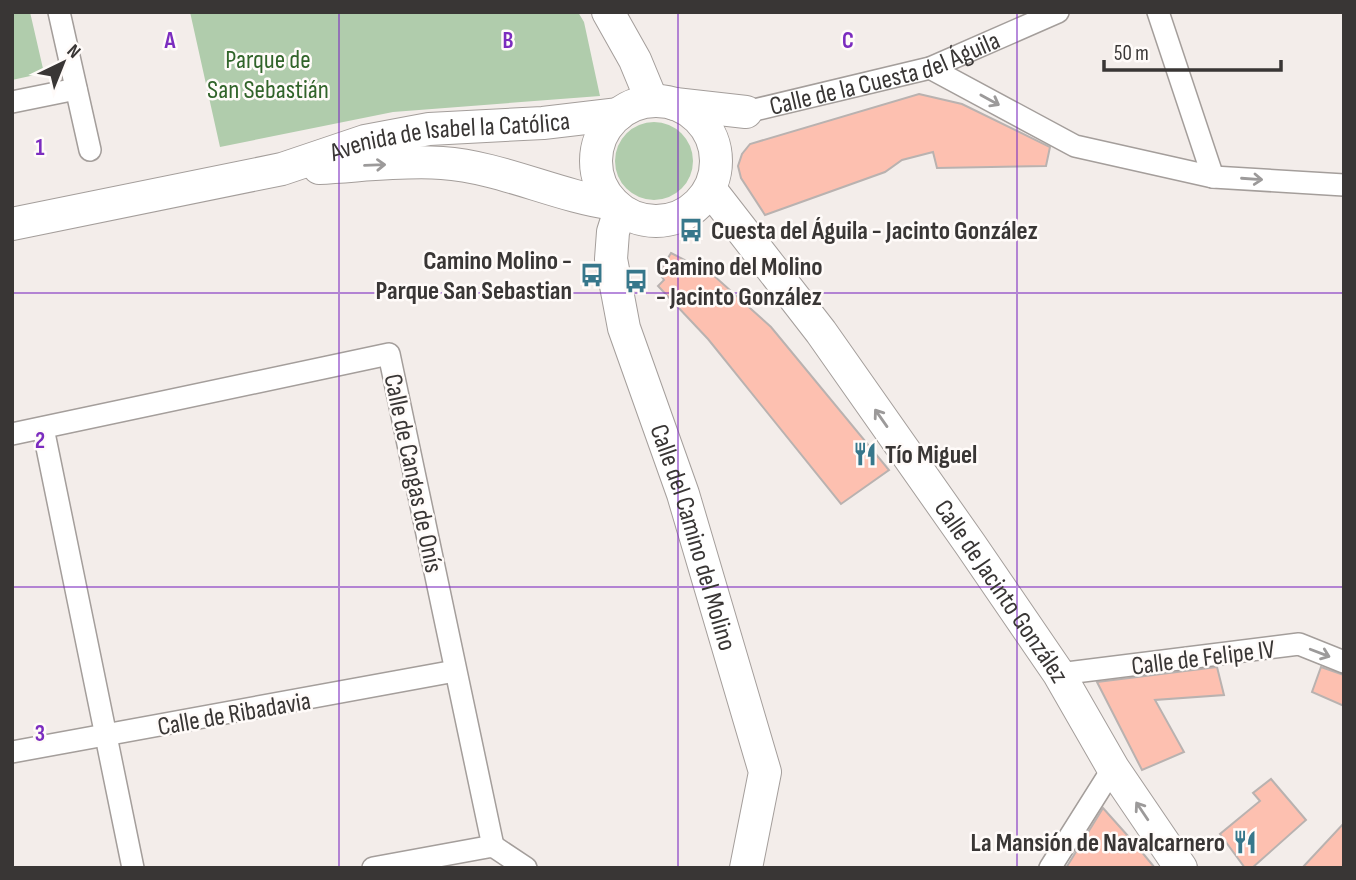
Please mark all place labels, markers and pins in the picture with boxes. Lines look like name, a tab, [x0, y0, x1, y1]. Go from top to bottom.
bus stop icon: Cuesta del Águila - Jacinto González	[677, 216, 705, 244]
place label: Cuesta del Águila - Jacinto González	[711, 216, 1038, 247]
place label: Camino Molino - Parque San Sebastian	[376, 246, 572, 307]
place label: Camino del Molino - Jacinto González	[656, 252, 823, 313]
bus stop icon: Camino Molino - Parque San Sebastian	[578, 261, 606, 289]
bus stop icon: Camino del Molino - Jacinto González	[622, 267, 650, 295]
restaurant icon: Tío Miguel	[851, 440, 879, 468]
place label: Tío Miguel	[885, 440, 977, 471]
place label: La Mansión de Navalcarnero	[971, 828, 1225, 859]
restaurant icon: La Mansión de Navalcarnero	[1231, 828, 1259, 856]

